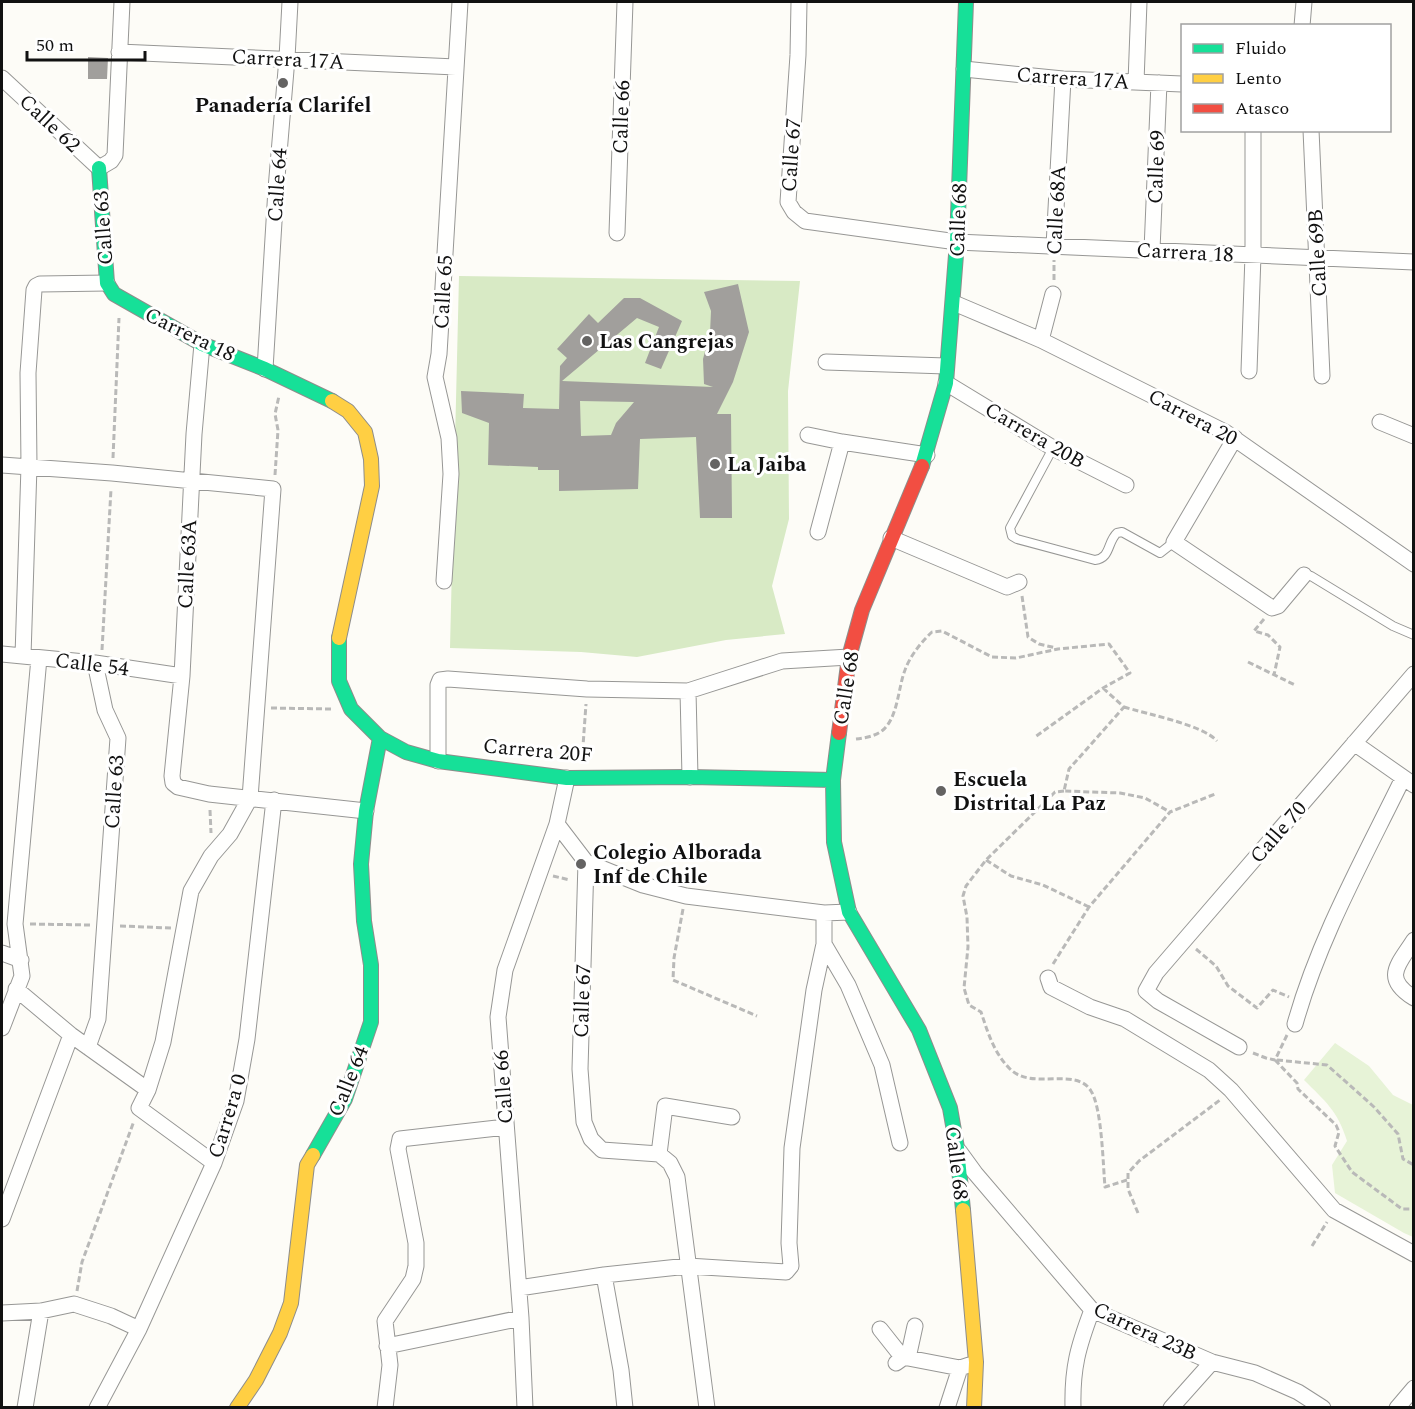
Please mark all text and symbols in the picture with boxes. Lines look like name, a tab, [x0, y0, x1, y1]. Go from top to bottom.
scale bar	[27, 24, 146, 62]
legend	[1181, 24, 1391, 132]
text: 50 m	[36, 32, 74, 59]
text: Fluido	[1235, 35, 1287, 62]
street label: Carrera 17A	[231, 41, 346, 79]
street label: Carrera 17A	[1015, 59, 1131, 99]
text: Lento	[1235, 65, 1282, 92]
marker: Panadería Clarifel	[276, 76, 290, 90]
street label: Calle 66	[605, 79, 639, 155]
street label: Calle 62	[11, 87, 87, 161]
place label: Panadería Clarifel	[195, 90, 372, 122]
text: Atasco	[1235, 95, 1289, 122]
street label: Calle 67	[773, 117, 811, 193]
street label: Calle 69	[1140, 129, 1174, 205]
street label: Calle 64	[259, 146, 297, 223]
street label: Calle 68A	[1039, 164, 1075, 256]
street label: Calle 68	[942, 182, 976, 258]
street label: Calle 63	[85, 189, 123, 266]
street label: Calle 69B	[1300, 208, 1336, 298]
street label: Carrera 18	[1135, 234, 1234, 272]
street label: Calle 65	[426, 254, 462, 330]
street label: Carrera 18	[139, 299, 240, 371]
place label: Las Cangrejas	[599, 326, 734, 358]
marker: Las Cangrejas	[580, 334, 594, 348]
street label: Carrera 20	[1142, 381, 1243, 455]
street label: Carrera 20B	[978, 394, 1091, 478]
place label: La Jaiba	[727, 449, 806, 481]
marker: La Jaiba	[708, 457, 722, 471]
street label: Calle 63A	[170, 518, 206, 610]
street label: Calle 54	[53, 645, 131, 685]
street label: Calle 68	[825, 649, 869, 727]
street label: Carrera 20F	[482, 730, 594, 772]
street label: Calle 63	[96, 753, 134, 830]
place label: Escuela Distrital La Paz	[953, 764, 1106, 820]
marker: Escuela Distrital La Paz	[934, 784, 948, 798]
street label: Calle 70	[1242, 794, 1315, 871]
place label: Colegio Alborada Inf de Chile	[593, 837, 762, 893]
marker: Colegio Alborada Inf de Chile	[574, 857, 588, 871]
street label: Calle 67	[566, 963, 600, 1039]
street label: Calle 64	[320, 1041, 378, 1122]
street label: Calle 66	[485, 1049, 523, 1125]
street label: Carrera 0	[200, 1070, 256, 1163]
street label: Calle 68	[936, 1124, 976, 1202]
street label: Carrera 23B	[1087, 1294, 1202, 1370]

